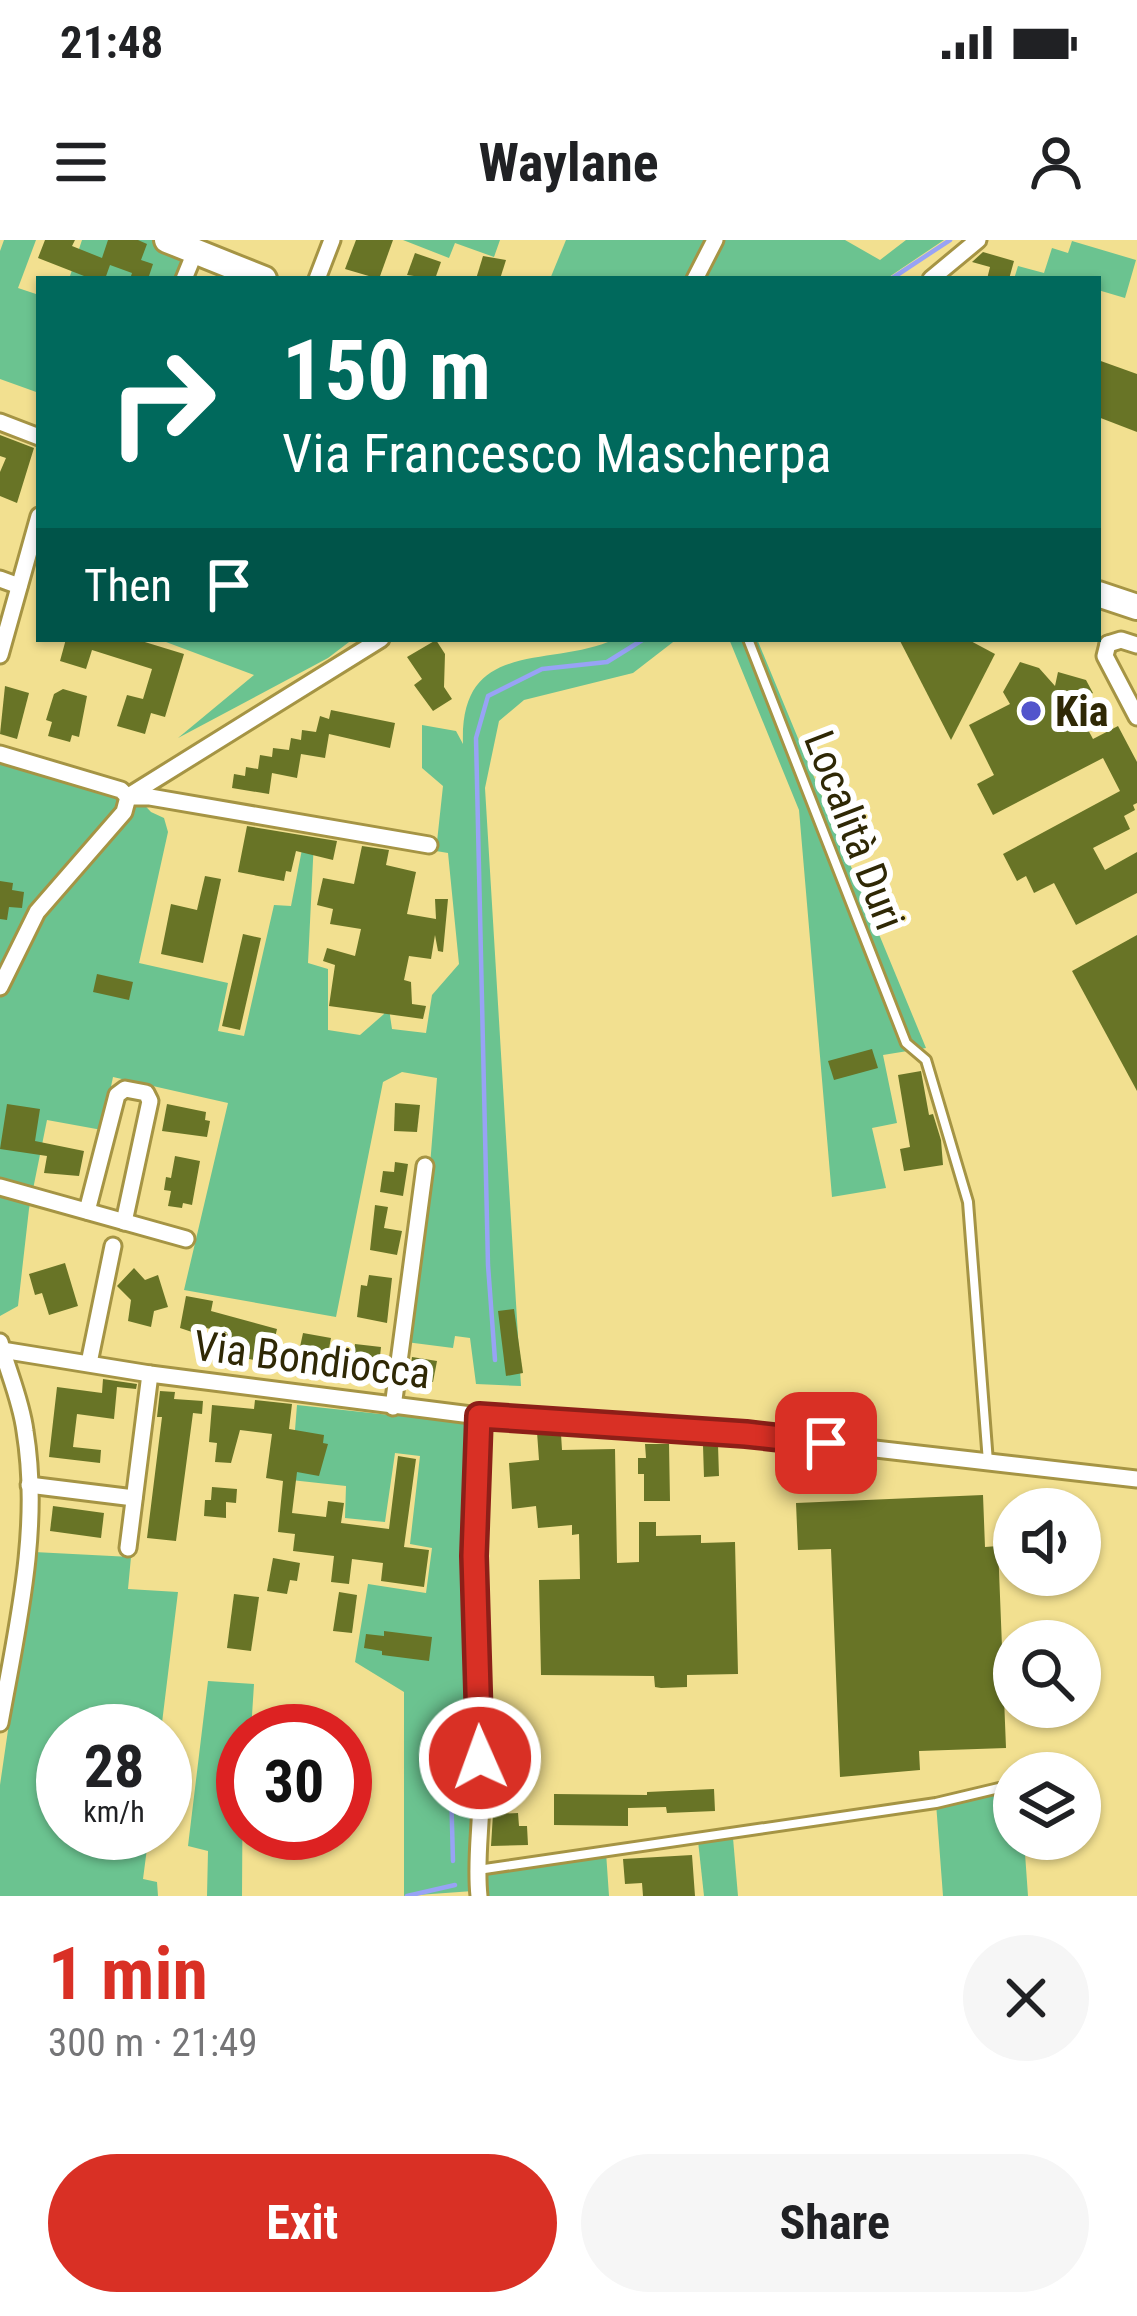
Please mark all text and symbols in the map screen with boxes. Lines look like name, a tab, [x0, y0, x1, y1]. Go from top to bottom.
text: 21:48	[60, 16, 163, 69]
icon: menu	[48, 129, 114, 195]
icon: person	[1023, 129, 1089, 195]
text: Waylane	[478, 131, 659, 194]
text: 150 m	[282, 321, 491, 420]
icon: right	[84, 324, 240, 480]
text: Via Francesco Mascherpa	[282, 422, 832, 485]
icon: arrive	[196, 552, 262, 618]
text: Then	[84, 559, 172, 612]
place label: Kia	[1055, 687, 1109, 736]
marker: Kia	[1018, 698, 1044, 724]
street label: Località Duri	[794, 724, 915, 936]
street label: Via Bondiocca	[191, 1321, 433, 1398]
pin	[775, 1392, 877, 1494]
icon: arrive	[793, 1410, 859, 1476]
map controls	[993, 1488, 1101, 1860]
button: sound	[993, 1488, 1101, 1596]
button: search	[993, 1620, 1101, 1728]
position arrow	[417, 1695, 543, 1821]
speed limit sign: 30	[216, 1704, 372, 1860]
text: 28	[84, 1731, 144, 1802]
button: layers	[993, 1752, 1101, 1860]
text: km/h	[83, 1794, 145, 1829]
text: 1 min	[48, 1932, 208, 2017]
button: close	[963, 1935, 1089, 2061]
text: 300 m · 21:49	[48, 2020, 258, 2066]
button: Exit	[48, 2154, 557, 2292]
button: Share	[581, 2154, 1089, 2292]

